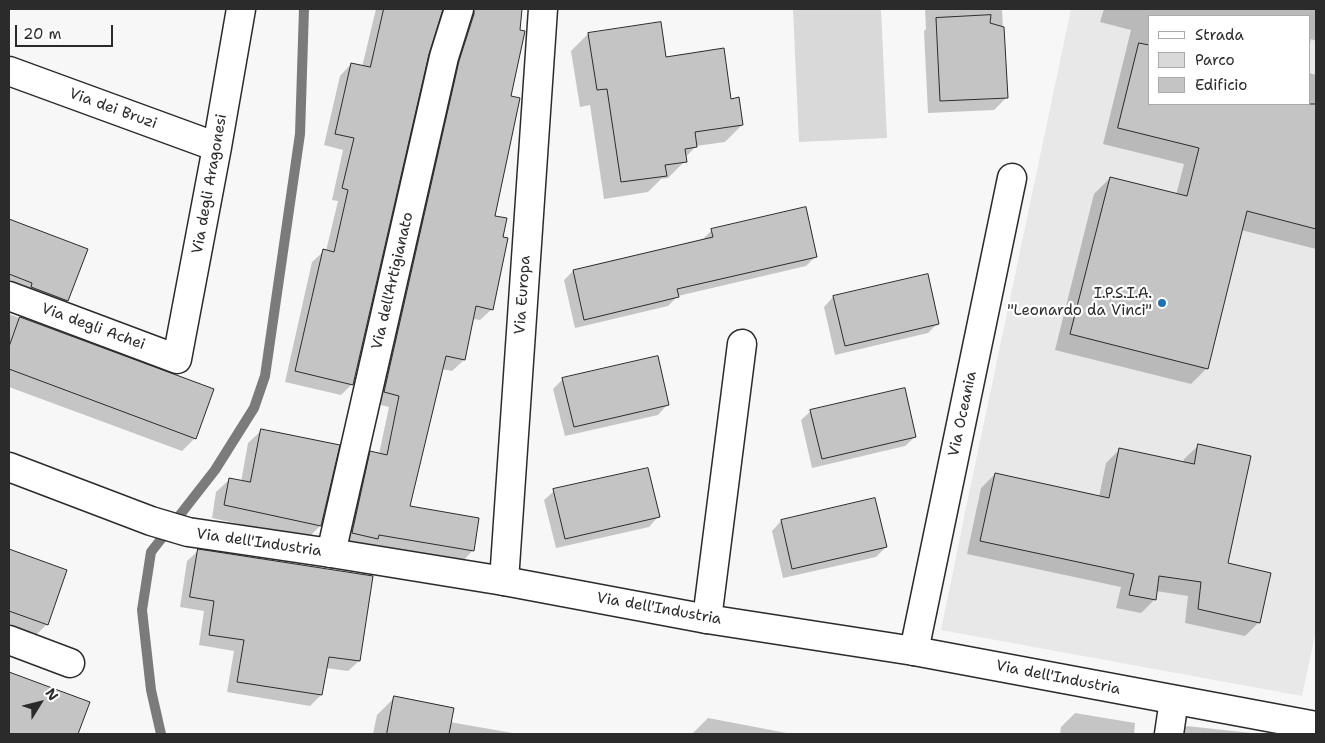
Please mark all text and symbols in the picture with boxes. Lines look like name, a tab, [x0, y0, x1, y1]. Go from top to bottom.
scale bar	[18, 15, 115, 47]
legend	[1148, 15, 1310, 105]
text: 20 m	[23, 24, 62, 44]
text: Strada	[1195, 25, 1244, 45]
text: Parco	[1195, 50, 1235, 70]
text: Edificio	[1195, 75, 1247, 95]
street label: Via dei Bruzi	[67, 85, 159, 133]
street label: Via degli Aragonesi	[189, 112, 231, 256]
street label: Via dell'Artigianato	[368, 211, 418, 351]
street label: Via Europa	[511, 255, 535, 335]
place label: I.P.S.I.A. "Leonardo da Vinci"	[1007, 285, 1152, 320]
marker: I.P.S.I.A. "Leonardo da Vinci"	[1156, 297, 1168, 309]
street label: Via degli Achei	[39, 300, 147, 354]
street label: Via Oceania	[945, 370, 981, 458]
street label: Via dell'Industria	[195, 525, 323, 561]
street label: Via dell'Industria	[595, 589, 723, 629]
street label: Via dell'Industria	[994, 657, 1122, 699]
north arrow	[15, 678, 65, 728]
text: N	[42, 684, 63, 704]

